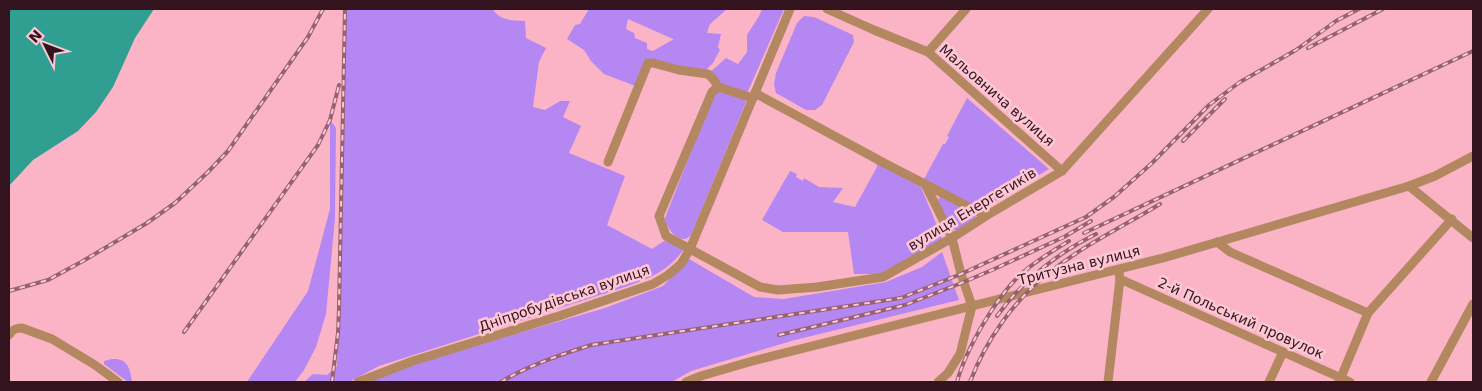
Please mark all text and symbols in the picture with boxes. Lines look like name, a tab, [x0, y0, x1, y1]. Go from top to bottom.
north arrow	[20, 20, 70, 70]
text: N	[25, 27, 45, 46]
street label: Мальовнича вулиця	[936, 41, 1058, 149]
street label: вулиця Енергетиків	[905, 164, 1039, 254]
street label: Тритузна вулиця	[1015, 242, 1142, 288]
street label: Дніпробудівська вулиця	[477, 261, 651, 335]
street label: 2-й Польський провулок	[1156, 274, 1326, 362]

